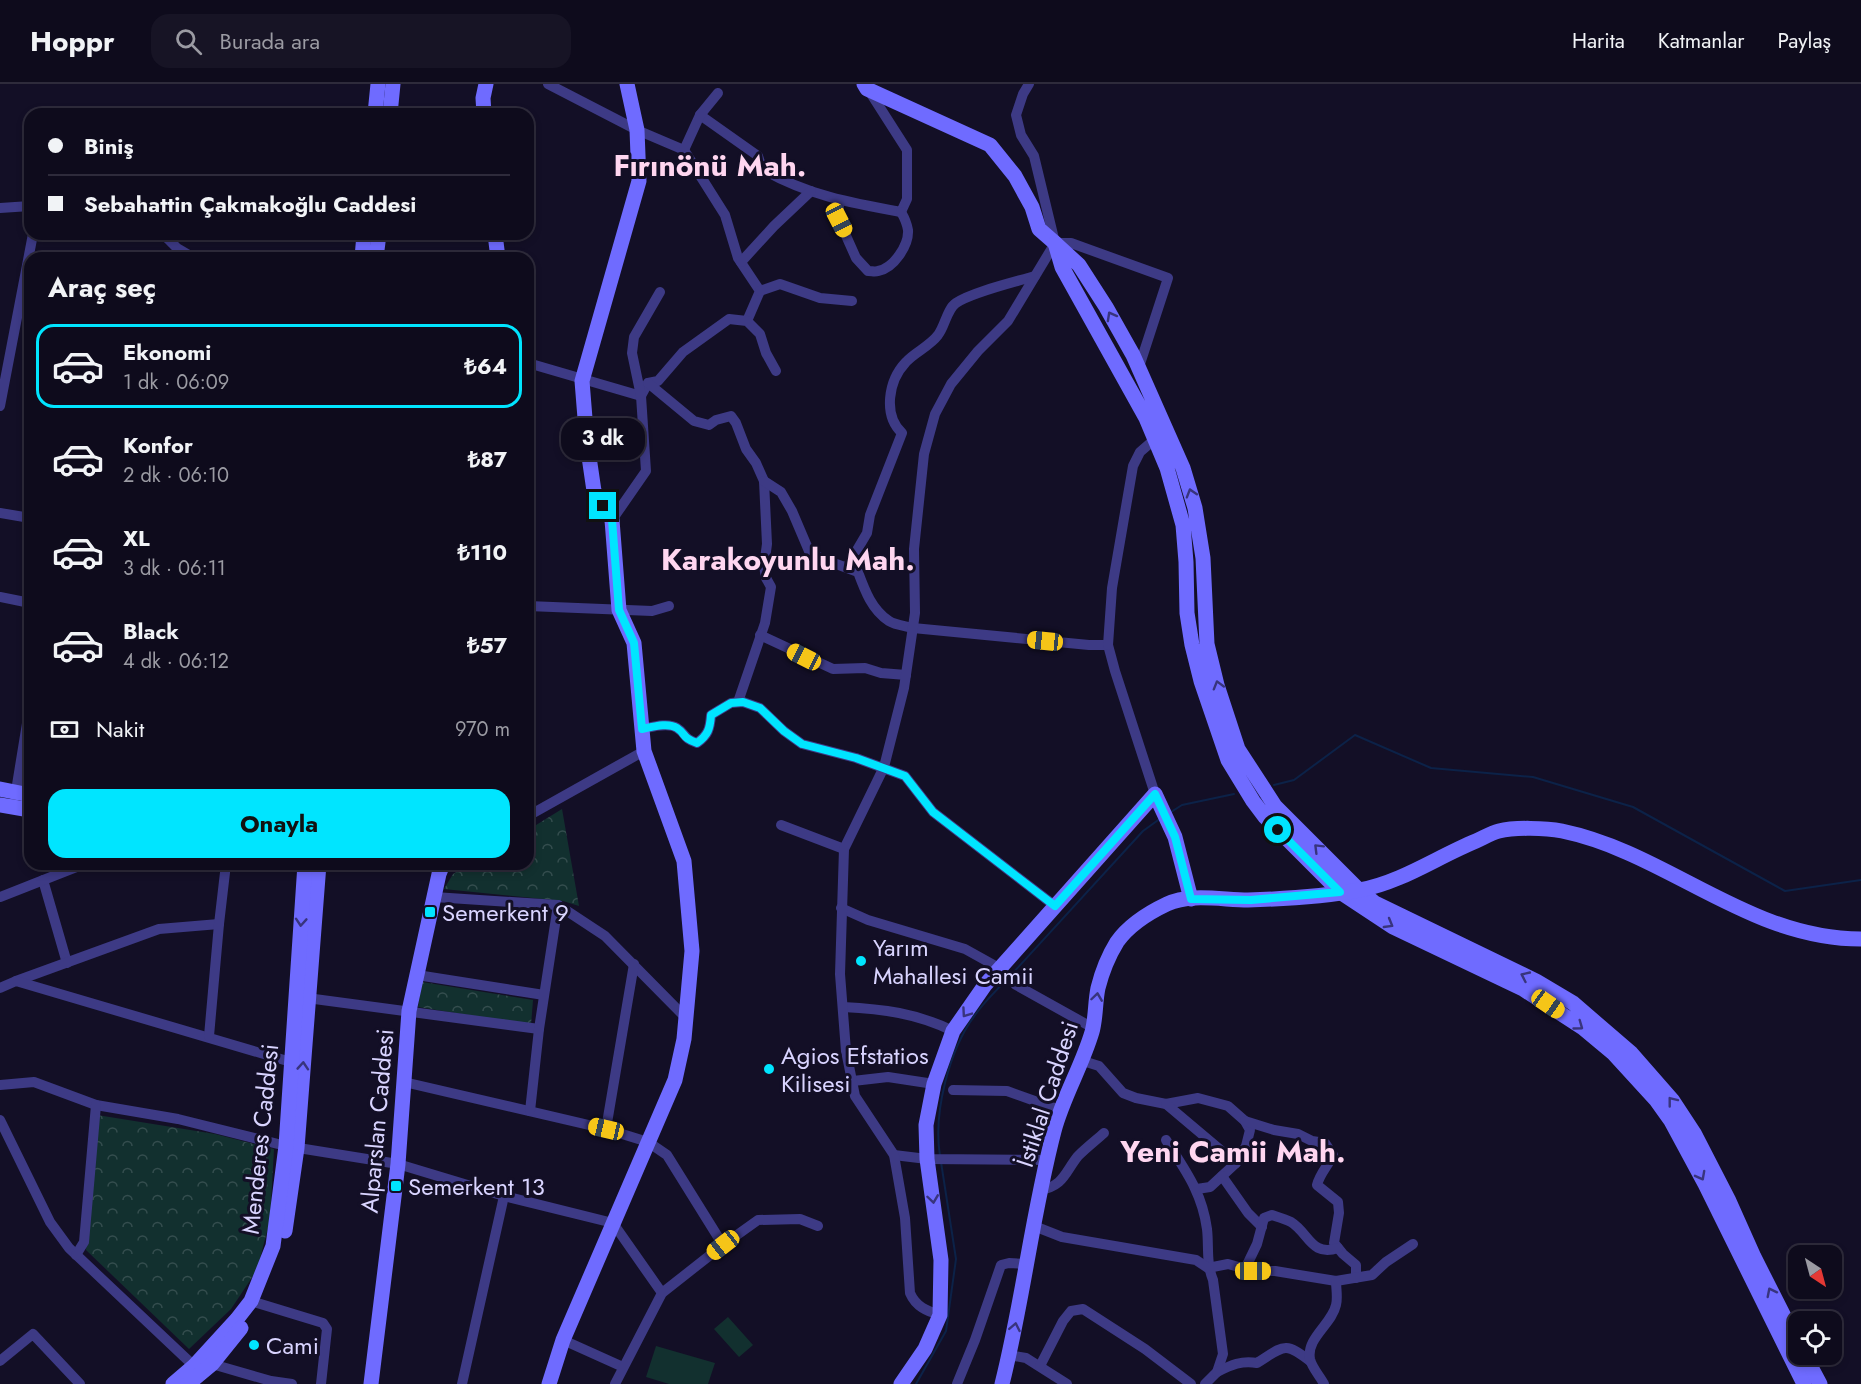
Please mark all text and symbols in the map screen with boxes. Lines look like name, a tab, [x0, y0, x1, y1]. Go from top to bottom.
search box	[151, 14, 571, 68]
text: Hoppr	[30, 21, 115, 62]
icon: search	[172, 25, 205, 58]
text: Burada ara	[220, 25, 320, 57]
text: Harita	[1572, 26, 1625, 56]
text: Katmanlar	[1658, 26, 1744, 56]
text: Paylaş	[1777, 26, 1831, 56]
text: Biniş	[84, 130, 133, 162]
district label: Fırınönü Mah.	[614, 144, 806, 187]
text: Sebahattin Çakmakoğlu Caddesi	[84, 188, 416, 220]
car	[823, 200, 855, 240]
text: Araç seç	[48, 268, 156, 307]
one-way arrow	[1107, 312, 1118, 322]
text: Ekonomi	[123, 336, 211, 368]
icon: car	[51, 339, 105, 393]
text: ₺64	[464, 350, 507, 382]
text: 1 dk · 06:09	[123, 368, 229, 397]
callout: 3 dk	[561, 419, 645, 461]
text: 3 dk	[582, 424, 624, 453]
text: Konfor	[123, 429, 193, 461]
icon: car	[51, 432, 105, 486]
text: ₺87	[468, 443, 507, 475]
text: 2 dk · 06:10	[123, 461, 229, 490]
one-way arrow	[1186, 488, 1198, 499]
route end	[589, 492, 616, 519]
text: XL	[123, 522, 150, 554]
icon: car	[51, 525, 105, 579]
text: ₺110	[457, 536, 507, 568]
district label: Karakoyunlu Mah.	[661, 538, 915, 581]
text: 3 dk · 06:11	[123, 554, 226, 583]
text: Black	[123, 615, 179, 647]
icon: car	[51, 618, 105, 672]
text: ₺57	[467, 629, 507, 661]
car	[1026, 630, 1064, 652]
car	[784, 641, 824, 673]
text: 4 dk · 06:12	[123, 647, 229, 676]
one-way arrow	[1213, 681, 1225, 691]
icon: cash	[48, 713, 81, 746]
text: Nakit	[96, 713, 144, 745]
text: 970 m	[455, 715, 510, 744]
button: Onayla	[48, 789, 510, 858]
route start	[1264, 816, 1291, 843]
one-way arrow	[1315, 845, 1326, 856]
place label: Semerkent 9	[442, 895, 569, 930]
marker: Semerkent 9	[423, 905, 437, 919]
one-way arrow	[1383, 917, 1393, 929]
one-way arrow	[295, 918, 308, 927]
place label: Yarım Mahallesi Camii	[873, 930, 1034, 993]
marker: Yarım Mahallesi Camii	[854, 954, 868, 968]
one-way arrow	[1520, 971, 1531, 983]
car	[1528, 986, 1568, 1022]
one-way arrow	[1091, 992, 1103, 1001]
one-way arrow	[962, 1006, 973, 1017]
street label: İstiklal Caddesi	[1007, 1017, 1087, 1171]
one-way arrow	[1573, 1019, 1584, 1030]
street label: Alparslan Caddesi	[352, 1027, 402, 1215]
place label: Agios Efstatios Kilisesi	[781, 1038, 929, 1101]
street label: Menderes Caddesi	[233, 1042, 287, 1236]
one-way arrow	[296, 1061, 309, 1070]
marker: Agios Efstatios Kilisesi	[762, 1062, 776, 1076]
one-way arrow	[1669, 1096, 1680, 1107]
car	[586, 1116, 626, 1142]
district label: Yeni Camii Mah.	[1119, 1130, 1346, 1173]
place label: Semerkent 13	[408, 1169, 545, 1204]
one-way arrow	[1694, 1169, 1705, 1180]
marker: Semerkent 13	[389, 1179, 403, 1193]
one-way arrow	[926, 1194, 938, 1203]
car	[703, 1227, 743, 1263]
north arrow	[1788, 1245, 1842, 1299]
map controls	[1788, 1245, 1842, 1365]
car	[1235, 1262, 1271, 1280]
one-way arrow	[1767, 1287, 1779, 1298]
button: locate	[1788, 1311, 1842, 1365]
one-way arrow	[1008, 1322, 1021, 1332]
place label: Cami	[266, 1328, 319, 1363]
marker: Cami	[247, 1338, 261, 1352]

